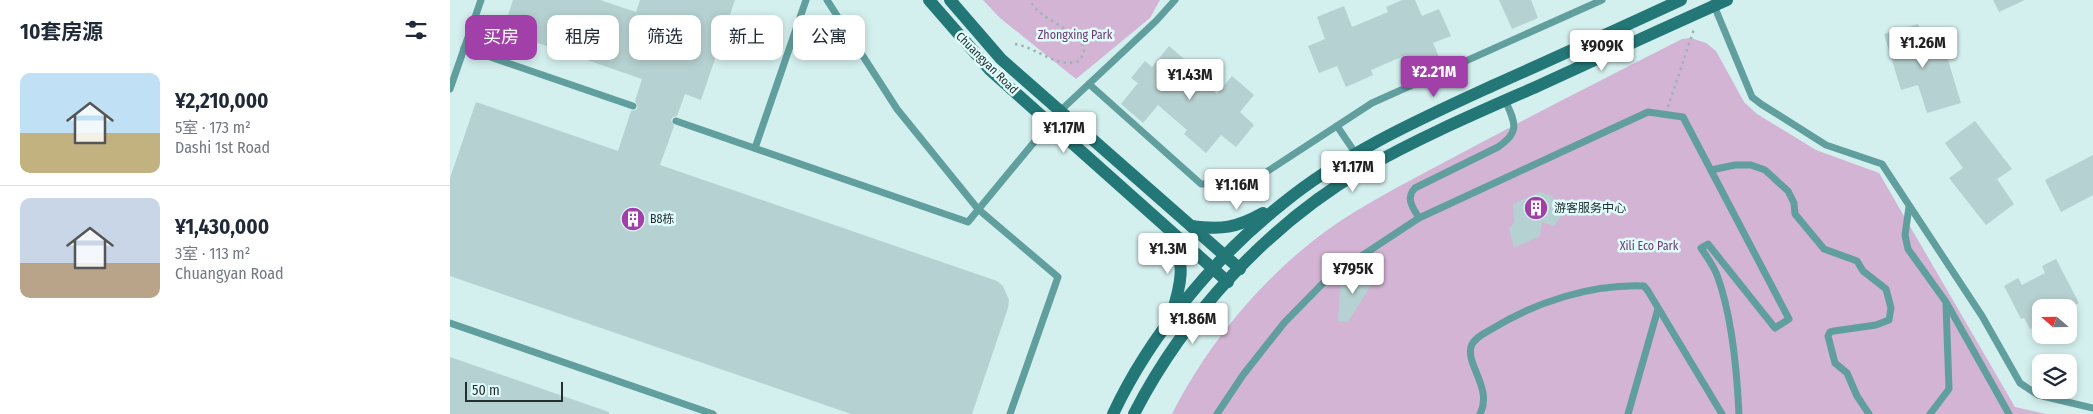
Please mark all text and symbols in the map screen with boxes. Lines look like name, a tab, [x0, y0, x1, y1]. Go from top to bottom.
chip: 买房	[465, 15, 537, 60]
chip: 租房	[547, 15, 619, 60]
chip: 筛选	[629, 15, 701, 60]
chip: 新上	[711, 15, 783, 60]
chip: 公寓	[793, 15, 865, 60]
icon: filters	[402, 16, 430, 44]
text: 10套房源	[20, 19, 103, 45]
pin: ¥1.26M	[1882, 27, 1964, 69]
park label: Zhongxing Park	[1038, 28, 1113, 42]
street label: Chuangyan Road	[953, 29, 1021, 97]
pin: ¥909K	[1567, 30, 1637, 72]
text: ¥1.26M	[1900, 33, 1946, 52]
text: ¥909K	[1581, 36, 1623, 55]
pin: ¥2.21M	[1393, 56, 1475, 98]
pin: ¥1.43M	[1149, 58, 1231, 101]
text: ¥2.21M	[1412, 62, 1456, 81]
text: ¥1.43M	[1167, 65, 1213, 84]
text: ¥2,210,000	[175, 88, 269, 114]
icon: home	[60, 93, 120, 153]
pin: ¥1.17M	[1023, 112, 1105, 154]
text: 5室 · 173 m²	[175, 118, 251, 137]
text: ¥1.17M	[1043, 118, 1085, 137]
text: Dashi 1st Road	[175, 138, 270, 157]
pin: ¥1.17M	[1312, 150, 1394, 193]
text: ¥1.17M	[1332, 157, 1374, 176]
pin: ¥1.16M	[1196, 168, 1278, 211]
text: ¥1.16M	[1215, 175, 1259, 194]
building icon: 游客服务中心	[1523, 195, 1549, 221]
place label: 游客服务中心	[1554, 201, 1626, 215]
building icon: B8栋	[620, 206, 646, 232]
place label: B8栋	[650, 212, 675, 226]
text: ¥1,430,000	[175, 214, 269, 240]
icon: home	[60, 218, 120, 278]
pin: ¥1.3M	[1133, 232, 1203, 275]
text: ¥1.3M	[1149, 239, 1187, 258]
park label: Xili Eco Park	[1620, 239, 1679, 253]
text: 3室 · 113 m²	[175, 244, 250, 263]
pin: ¥795K	[1318, 252, 1388, 295]
text: ¥795K	[1333, 259, 1373, 278]
text: Chuangyan Road	[175, 264, 284, 283]
north arrow	[2032, 299, 2078, 344]
map controls	[2032, 299, 2077, 399]
pin: ¥1.86M	[1152, 302, 1234, 345]
text: ¥1.86M	[1170, 309, 1216, 328]
button: layers	[2032, 354, 2077, 399]
scale bar	[465, 379, 562, 402]
text: 50 m	[472, 382, 500, 399]

